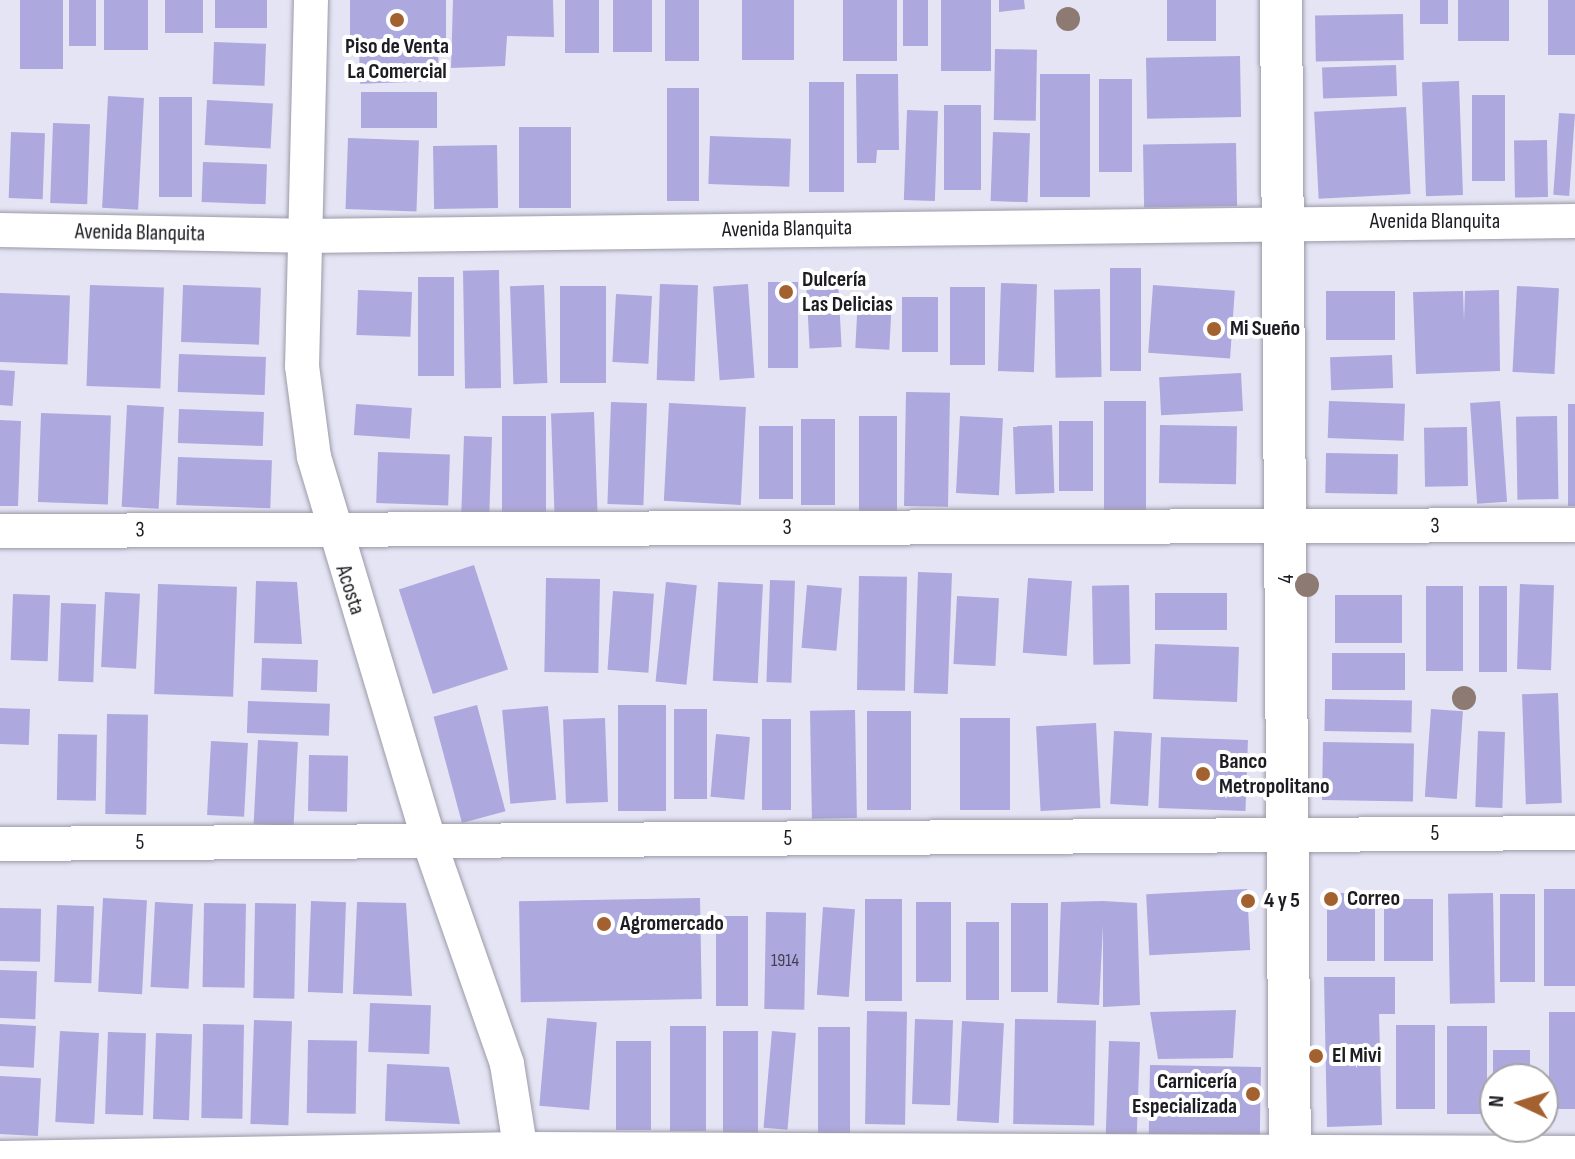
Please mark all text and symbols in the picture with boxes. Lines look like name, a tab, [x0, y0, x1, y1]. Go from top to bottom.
marker: Piso de Venta La Comercial	[388, 11, 406, 29]
place label: Piso de Venta La Comercial	[345, 33, 449, 84]
street label: Avenida Blanquita	[1370, 209, 1500, 235]
street label: Avenida Blanquita	[722, 215, 852, 243]
street label: Avenida Blanquita	[75, 219, 205, 247]
place label: Dulcería Las Delicias	[802, 266, 893, 318]
marker: Dulcería Las Delicias	[777, 283, 795, 301]
place label: Mi Sueño	[1230, 316, 1300, 342]
marker: Mi Sueño	[1205, 320, 1223, 338]
street label: 3	[1430, 513, 1440, 539]
street label: 3	[782, 515, 792, 541]
street label: 3	[135, 517, 145, 543]
street label: Acosta	[330, 562, 370, 618]
street label: 4	[1274, 574, 1300, 584]
place label: Banco Metropolitano	[1219, 748, 1330, 800]
marker: Banco Metropolitano	[1194, 765, 1212, 783]
street label: 5	[1431, 821, 1439, 847]
street label: 5	[784, 826, 792, 852]
street label: 5	[136, 830, 144, 856]
place label: Correo	[1347, 886, 1400, 912]
place label: 4 y 5	[1264, 888, 1300, 914]
marker: Correo	[1322, 890, 1340, 908]
marker: 4 y 5	[1239, 892, 1257, 910]
place label: Agromercado	[620, 911, 724, 937]
marker: Agromercado	[595, 915, 613, 933]
house number: 1914	[771, 950, 799, 972]
place label: El Mivi	[1332, 1043, 1381, 1069]
marker: El Mivi	[1307, 1047, 1325, 1065]
north arrow	[1479, 1063, 1559, 1143]
place label: Carnicería Especializada	[1132, 1068, 1237, 1120]
marker: Carnicería Especializada	[1244, 1085, 1262, 1103]
text: N	[1483, 1095, 1510, 1108]

